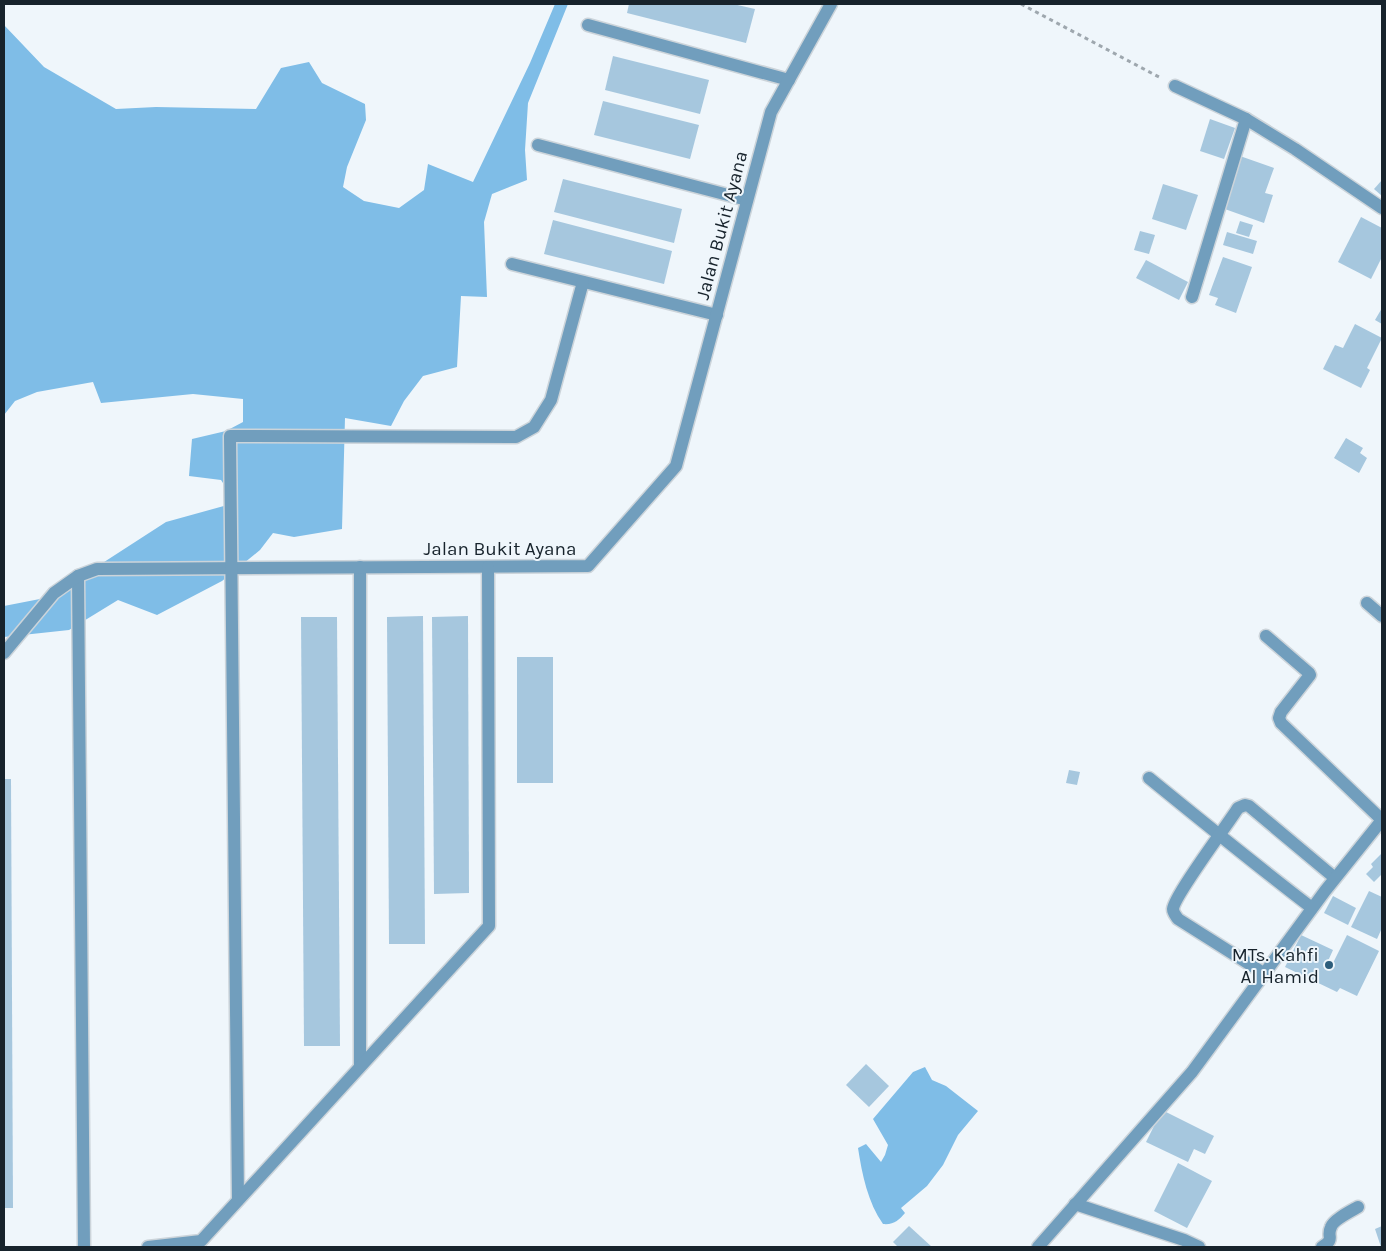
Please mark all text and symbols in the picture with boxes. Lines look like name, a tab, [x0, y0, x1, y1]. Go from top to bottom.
street label: Jalan Bukit Ayana	[692, 149, 752, 302]
street label: Jalan Bukit Ayana	[424, 538, 576, 560]
place label: MTs. Kahfi Al Hamid	[1232, 944, 1319, 988]
marker: MTs. Kahfi Al Hamid	[1323, 959, 1335, 971]

